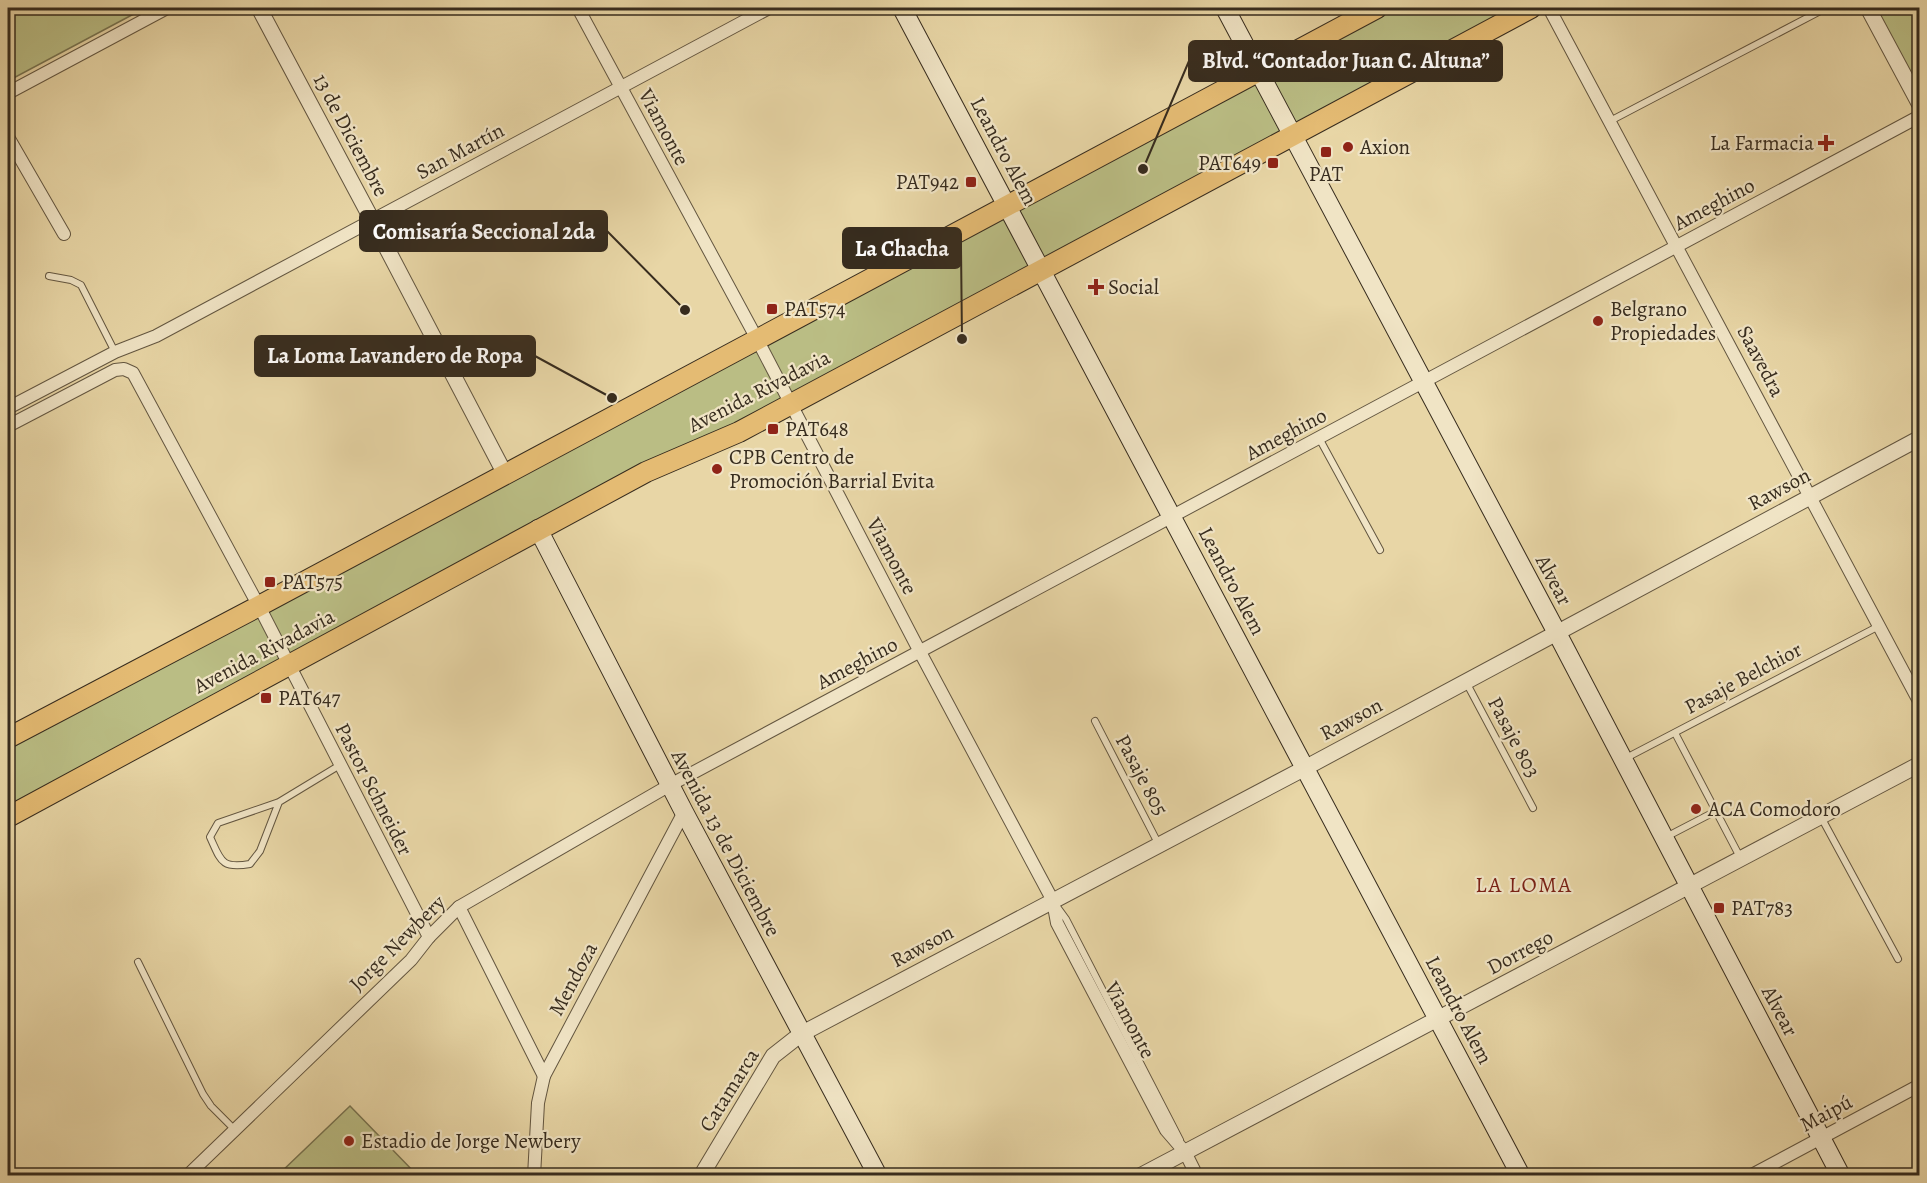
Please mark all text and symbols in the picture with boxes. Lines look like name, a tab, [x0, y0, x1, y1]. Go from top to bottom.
callout: Blvd. “Contador Juan C. Altuna”	[1189, 41, 1502, 81]
text: Blvd. “Contador Juan C. Altuna”	[1202, 46, 1490, 76]
street label: 13 de Diciembre	[307, 69, 395, 201]
street label: Viamonte	[632, 83, 696, 170]
street label: Leandro Alem	[964, 92, 1044, 210]
street label: San Martín	[411, 116, 509, 186]
place label: La Farmacia	[1710, 129, 1814, 157]
place label: Axion	[1359, 133, 1410, 161]
marker: La Farmacia	[1819, 136, 1833, 150]
marker: Axion	[1341, 140, 1355, 154]
marker: PAT	[1319, 145, 1333, 159]
place label: PAT649	[1198, 149, 1261, 177]
marker: PAT649	[1266, 156, 1280, 170]
place label: PAT	[1309, 160, 1344, 188]
place label: PAT942	[896, 168, 959, 196]
street label: Ameghino	[1668, 171, 1759, 238]
marker: PAT942	[964, 175, 978, 189]
callout: Comisaría Seccional 2da	[360, 211, 607, 251]
text: Comisaría Seccional 2da	[373, 217, 596, 247]
callout: La Chacha	[843, 228, 961, 268]
text: La Chacha	[855, 234, 950, 264]
place label: Social	[1108, 273, 1159, 301]
marker: Social	[1089, 280, 1103, 294]
place label: PAT574	[784, 295, 846, 323]
place label: Belgrano Propiedades	[1610, 295, 1716, 347]
marker: PAT574	[765, 302, 779, 316]
marker: Belgrano Propiedades	[1591, 314, 1605, 328]
street label: Saavedra	[1731, 320, 1792, 402]
callout: La Loma Lavandero de Ropa	[255, 336, 535, 376]
text: La Loma Lavandero de Ropa	[267, 341, 523, 371]
street label: Avenida Rivadavia	[682, 343, 835, 439]
street label: Ameghino	[1240, 401, 1331, 468]
place label: PAT648	[785, 415, 849, 443]
marker: PAT648	[766, 422, 780, 436]
place label: CPB Centro de Promoción Barrial Evita	[729, 443, 935, 495]
street label: Rawson	[1743, 461, 1815, 517]
marker: CPB Centro de Promoción Barrial Evita	[710, 462, 724, 476]
street label: Viamonte	[860, 512, 924, 599]
street label: Leandro Alem	[1192, 522, 1272, 640]
street label: Alvear	[1529, 549, 1579, 610]
place label: PAT575	[282, 568, 343, 596]
marker: PAT575	[263, 575, 277, 589]
street label: Avenida Rivadavia	[188, 602, 340, 700]
street label: Ameghino	[811, 630, 902, 697]
street label: Pasaje Belchior	[1679, 635, 1807, 721]
place label: PAT647	[278, 684, 340, 712]
marker: PAT647	[259, 691, 273, 705]
street label: Rawson	[1315, 691, 1387, 747]
street label: Pasaje 803	[1481, 692, 1547, 782]
street label: Pastor Schneider	[329, 718, 419, 860]
street label: Pasaje 805	[1109, 729, 1175, 821]
street label: Avenida 13 de Diciembre	[664, 744, 787, 941]
place label: ACA Comodoro	[1707, 795, 1841, 823]
marker: ACA Comodoro	[1689, 802, 1703, 816]
district label: LA LOMA	[1475, 870, 1573, 900]
street label: Jorge Newbery	[343, 888, 452, 997]
place label: PAT783	[1731, 894, 1793, 922]
marker: PAT783	[1712, 901, 1726, 915]
street label: Rawson	[886, 918, 958, 974]
street label: Dorrego	[1482, 923, 1558, 981]
street label: Mendoza	[542, 937, 604, 1021]
street label: Leandro Alem	[1419, 951, 1499, 1069]
street label: Viamonte	[1098, 976, 1162, 1063]
street label: Alvear	[1755, 980, 1805, 1041]
street label: Catamarca	[692, 1043, 766, 1137]
street label: Maipú	[1795, 1087, 1858, 1138]
place label: Estadio de Jorge Newbery	[361, 1127, 581, 1155]
marker: Estadio de Jorge Newbery	[342, 1134, 356, 1148]

